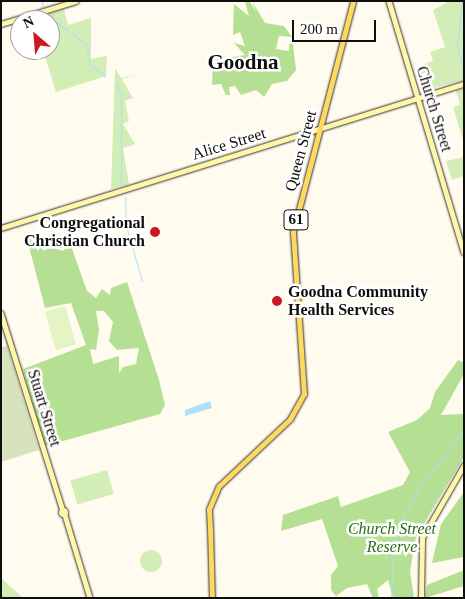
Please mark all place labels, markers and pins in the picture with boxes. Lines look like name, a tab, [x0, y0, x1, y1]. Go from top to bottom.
place label: Congregational Christian Church	[24, 213, 145, 251]
marker: Congregational Christian Church	[149, 226, 161, 238]
place label: Goodna Community Health Services	[288, 282, 428, 320]
marker: Goodna Community Health Services	[270, 294, 284, 308]

